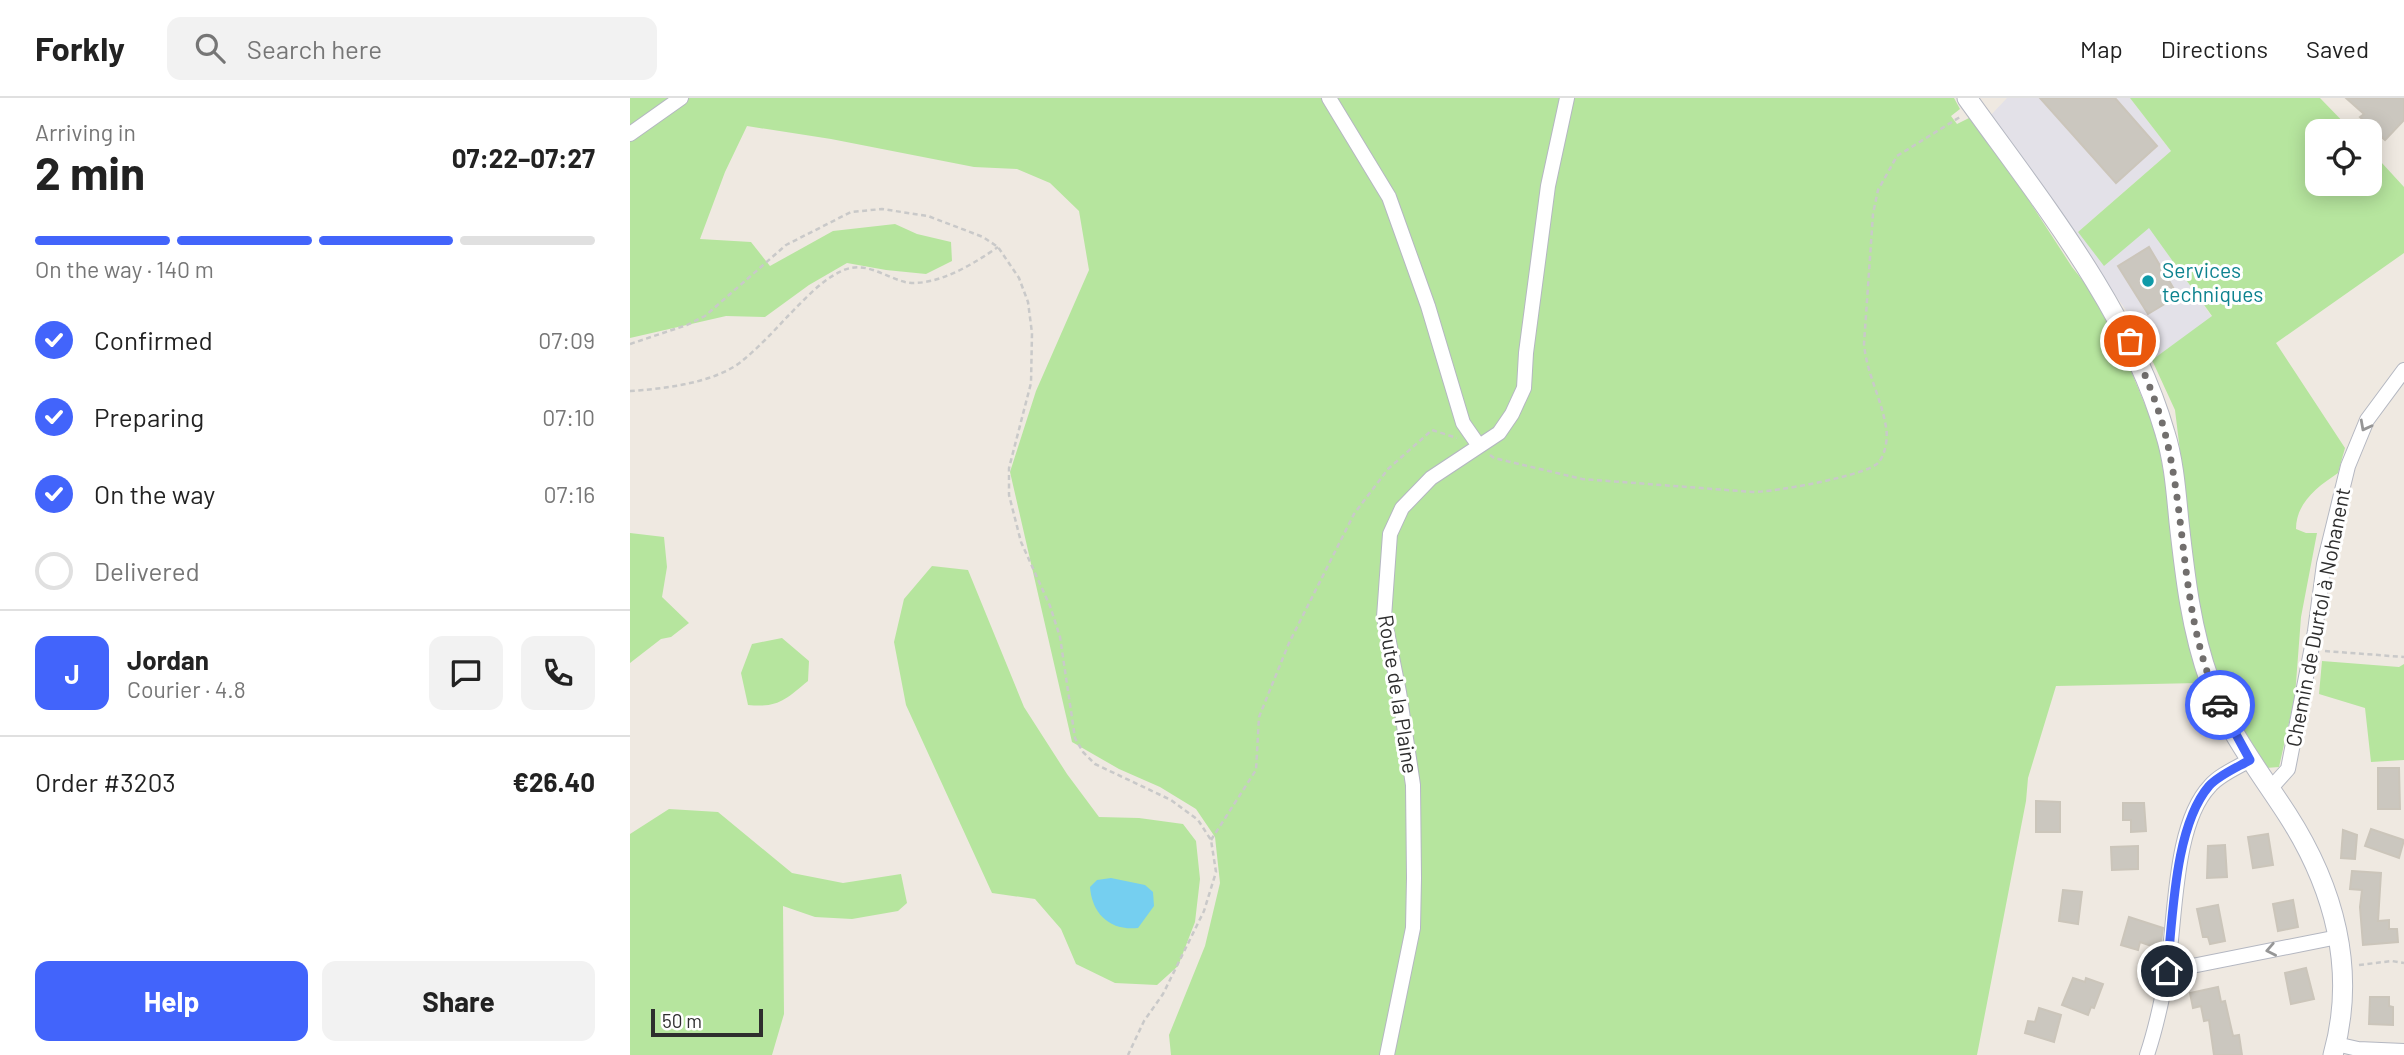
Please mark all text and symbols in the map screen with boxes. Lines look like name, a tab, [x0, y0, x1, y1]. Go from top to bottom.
search box	[167, 17, 657, 80]
text: Forkly	[35, 28, 125, 68]
icon: search	[191, 29, 229, 67]
text: Search here	[247, 33, 382, 64]
text: Map	[2080, 34, 2123, 63]
text: Directions	[2161, 34, 2268, 63]
text: Saved	[2306, 34, 2369, 63]
text: Arriving in	[35, 118, 136, 146]
map controls	[2305, 119, 2382, 196]
button: locate	[2305, 119, 2382, 196]
text: 07:22–07:27	[452, 142, 595, 173]
text: 2 min	[35, 144, 145, 199]
text: On the way · 140 m	[35, 255, 214, 283]
place label: Services techniques	[2162, 257, 2263, 306]
marker: Services techniques	[2140, 273, 2156, 289]
pin	[2100, 311, 2160, 371]
icon: check	[35, 321, 73, 359]
icon: bag	[2111, 322, 2149, 360]
text: Confirmed	[94, 324, 213, 355]
text: 07:09	[538, 326, 595, 354]
icon: check	[35, 398, 73, 436]
text: Preparing	[94, 401, 204, 432]
text: 07:10	[542, 403, 595, 431]
one-way arrow	[2360, 419, 2373, 431]
icon: check	[35, 475, 73, 513]
text: On the way	[94, 478, 215, 509]
text: 07:16	[543, 480, 595, 508]
street label: Chemin de Durtol à Nohanent	[2280, 485, 2354, 749]
text: Delivered	[94, 555, 200, 586]
street label: Route de la Plaine	[1374, 613, 1424, 775]
button: chat	[429, 636, 503, 710]
button: phone	[521, 636, 595, 710]
text: Jordan	[127, 644, 209, 675]
text: J	[64, 658, 80, 689]
courier	[2185, 670, 2255, 740]
text: Courier · 4.8	[127, 675, 246, 703]
icon: car	[2201, 686, 2239, 724]
text: Order #3203	[35, 766, 176, 797]
text: €26.40	[512, 766, 595, 797]
pin	[2137, 941, 2197, 1001]
one-way arrow	[2265, 942, 2277, 957]
icon: home	[2148, 952, 2186, 990]
button: Help	[35, 961, 308, 1041]
button: Share	[322, 961, 595, 1041]
scale bar	[651, 1006, 763, 1038]
text: 50 m	[662, 1009, 702, 1032]

